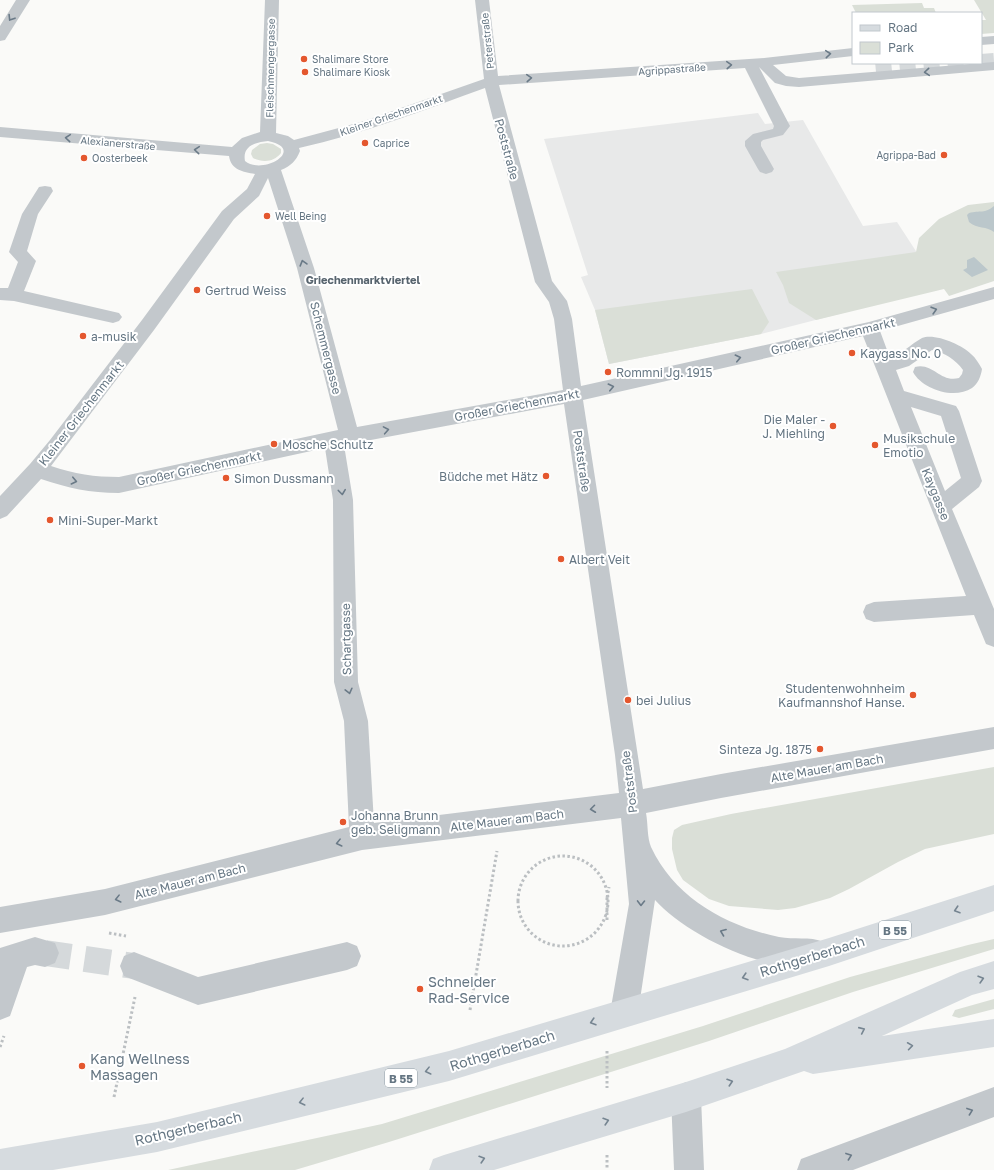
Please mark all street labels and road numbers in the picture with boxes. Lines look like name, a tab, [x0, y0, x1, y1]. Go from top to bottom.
street label: Peterstraße	[478, 12, 496, 70]
street label: Fleischmengergasse	[263, 18, 277, 118]
street label: Agrippastraße	[638, 61, 706, 77]
street label: Kleiner Griechenmarkt	[338, 92, 444, 138]
street label: Poststraße	[492, 117, 522, 181]
street label: Alexianerstraße	[80, 134, 156, 152]
street label: Schemmergasse	[307, 300, 345, 396]
street label: Großer Griechenmarkt	[769, 314, 897, 358]
street label: Kleiner Griechenmarkt	[35, 357, 127, 469]
street label: Großer Griechenmarkt	[453, 385, 581, 425]
street label: Poststraße	[570, 429, 594, 493]
street label: Großer Griechenmarkt	[135, 447, 263, 489]
street label: Kaygasse	[919, 466, 953, 522]
street label: Schartgasse	[338, 603, 354, 675]
street label: Poststraße	[618, 750, 640, 814]
street label: Alte Mauer am Bach	[769, 751, 885, 785]
street label: Alte Mauer am Bach	[449, 806, 565, 834]
street label: Alte Mauer am Bach	[133, 860, 247, 902]
road number: B 55	[879, 921, 911, 939]
street label: Rothgerberbach	[757, 932, 867, 980]
street label: Rothgerberbach	[447, 1026, 557, 1074]
road number: B 55	[385, 1069, 417, 1087]
street label: Rothgerberbach	[133, 1107, 243, 1149]

